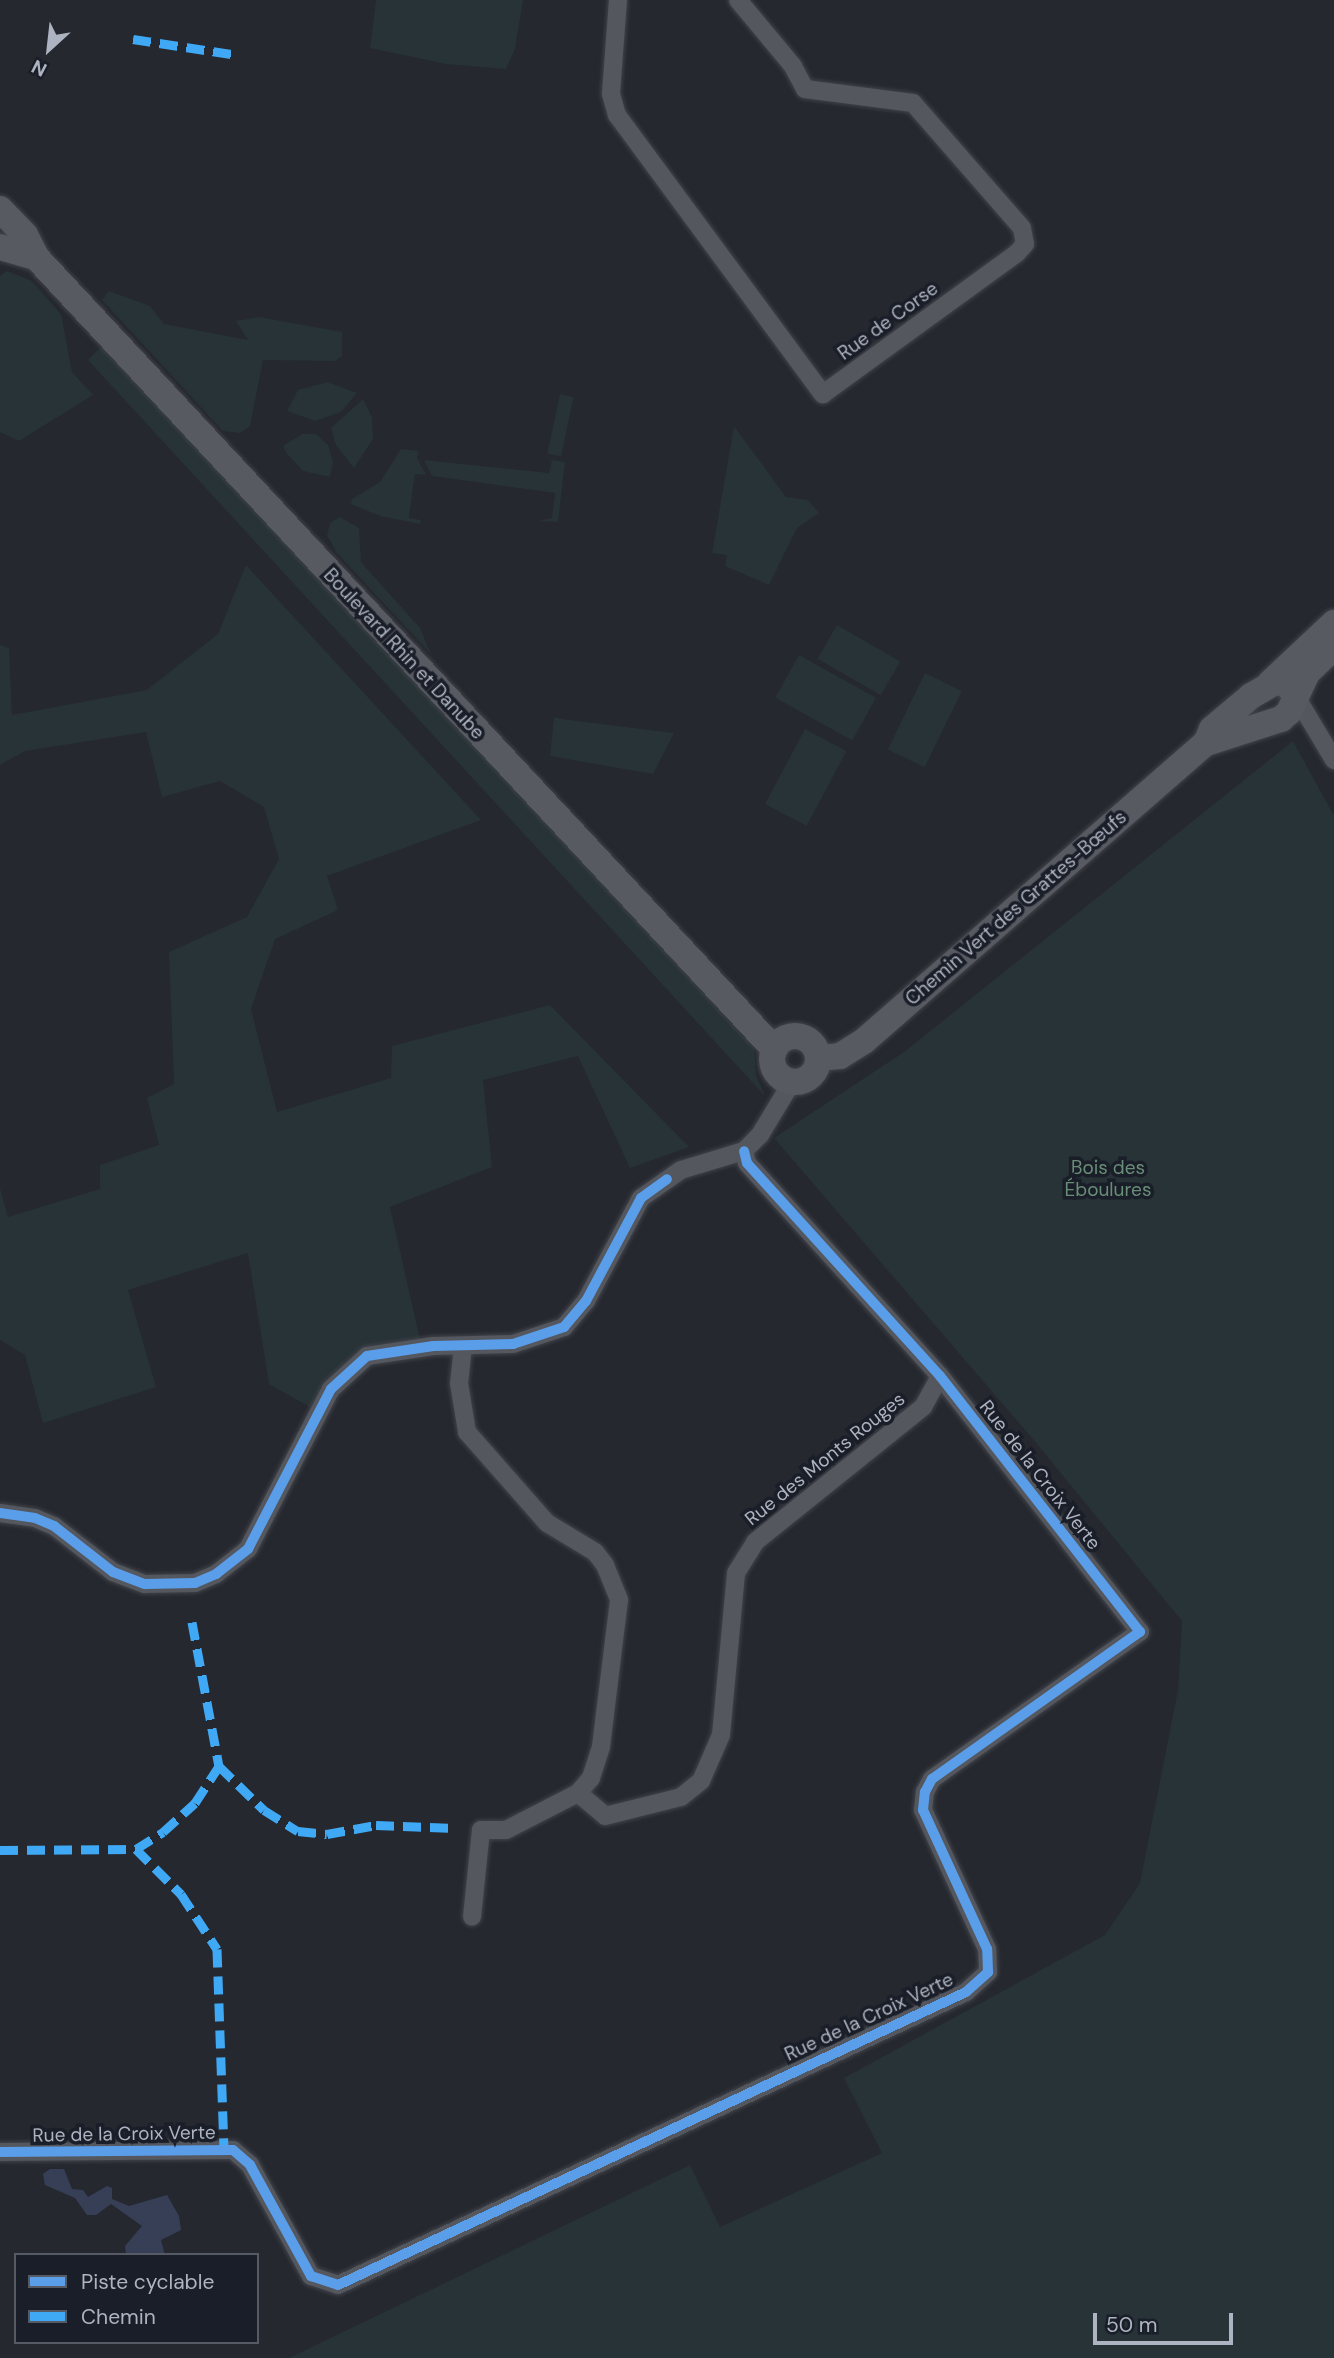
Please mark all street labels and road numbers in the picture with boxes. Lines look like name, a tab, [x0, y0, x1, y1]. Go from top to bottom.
street label: Rue de Corse	[834, 277, 942, 365]
street label: Boulevard Rhin et Danube	[319, 564, 489, 744]
street label: Chemin Vert des Grattes-Bœufs	[901, 806, 1131, 1010]
street label: Rue des Monts Rouges	[741, 1388, 909, 1530]
street label: Rue de la Croix Verte	[975, 1396, 1105, 1554]
street label: Rue de la Croix Verte	[781, 1968, 957, 2066]
street label: Rue de la Croix Verte	[32, 2121, 216, 2147]

